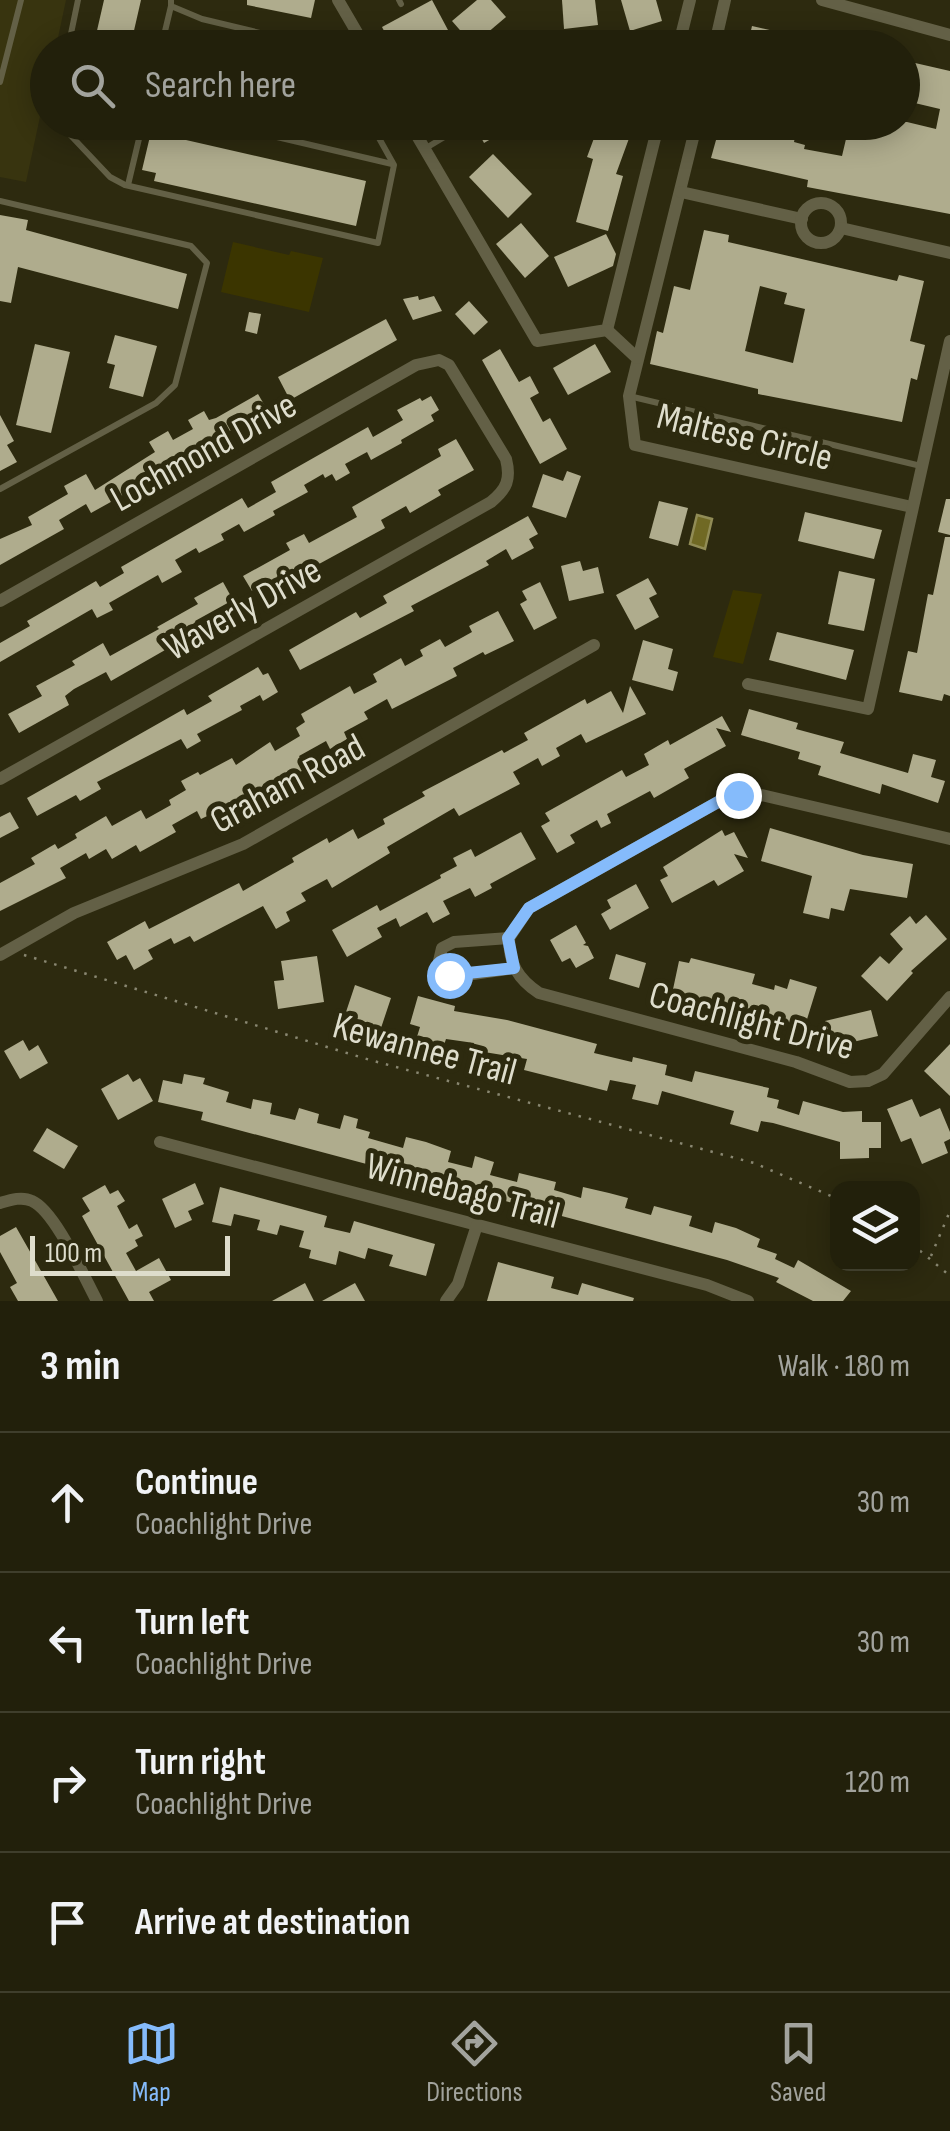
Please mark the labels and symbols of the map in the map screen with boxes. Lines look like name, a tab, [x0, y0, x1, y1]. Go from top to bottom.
street label: Lochmond Drive	[103, 383, 305, 522]
street label: Maltese Circle	[652, 394, 837, 481]
street label: Waverly Drive	[156, 548, 329, 671]
street label: Graham Road	[203, 725, 373, 844]
route end	[716, 773, 762, 819]
route start	[427, 953, 473, 999]
street label: Coachlight Drive	[644, 972, 859, 1070]
street label: Kewannee Trail	[328, 1003, 521, 1096]
street label: Winnebago Trail	[361, 1144, 564, 1239]
scale bar	[30, 1231, 230, 1276]

